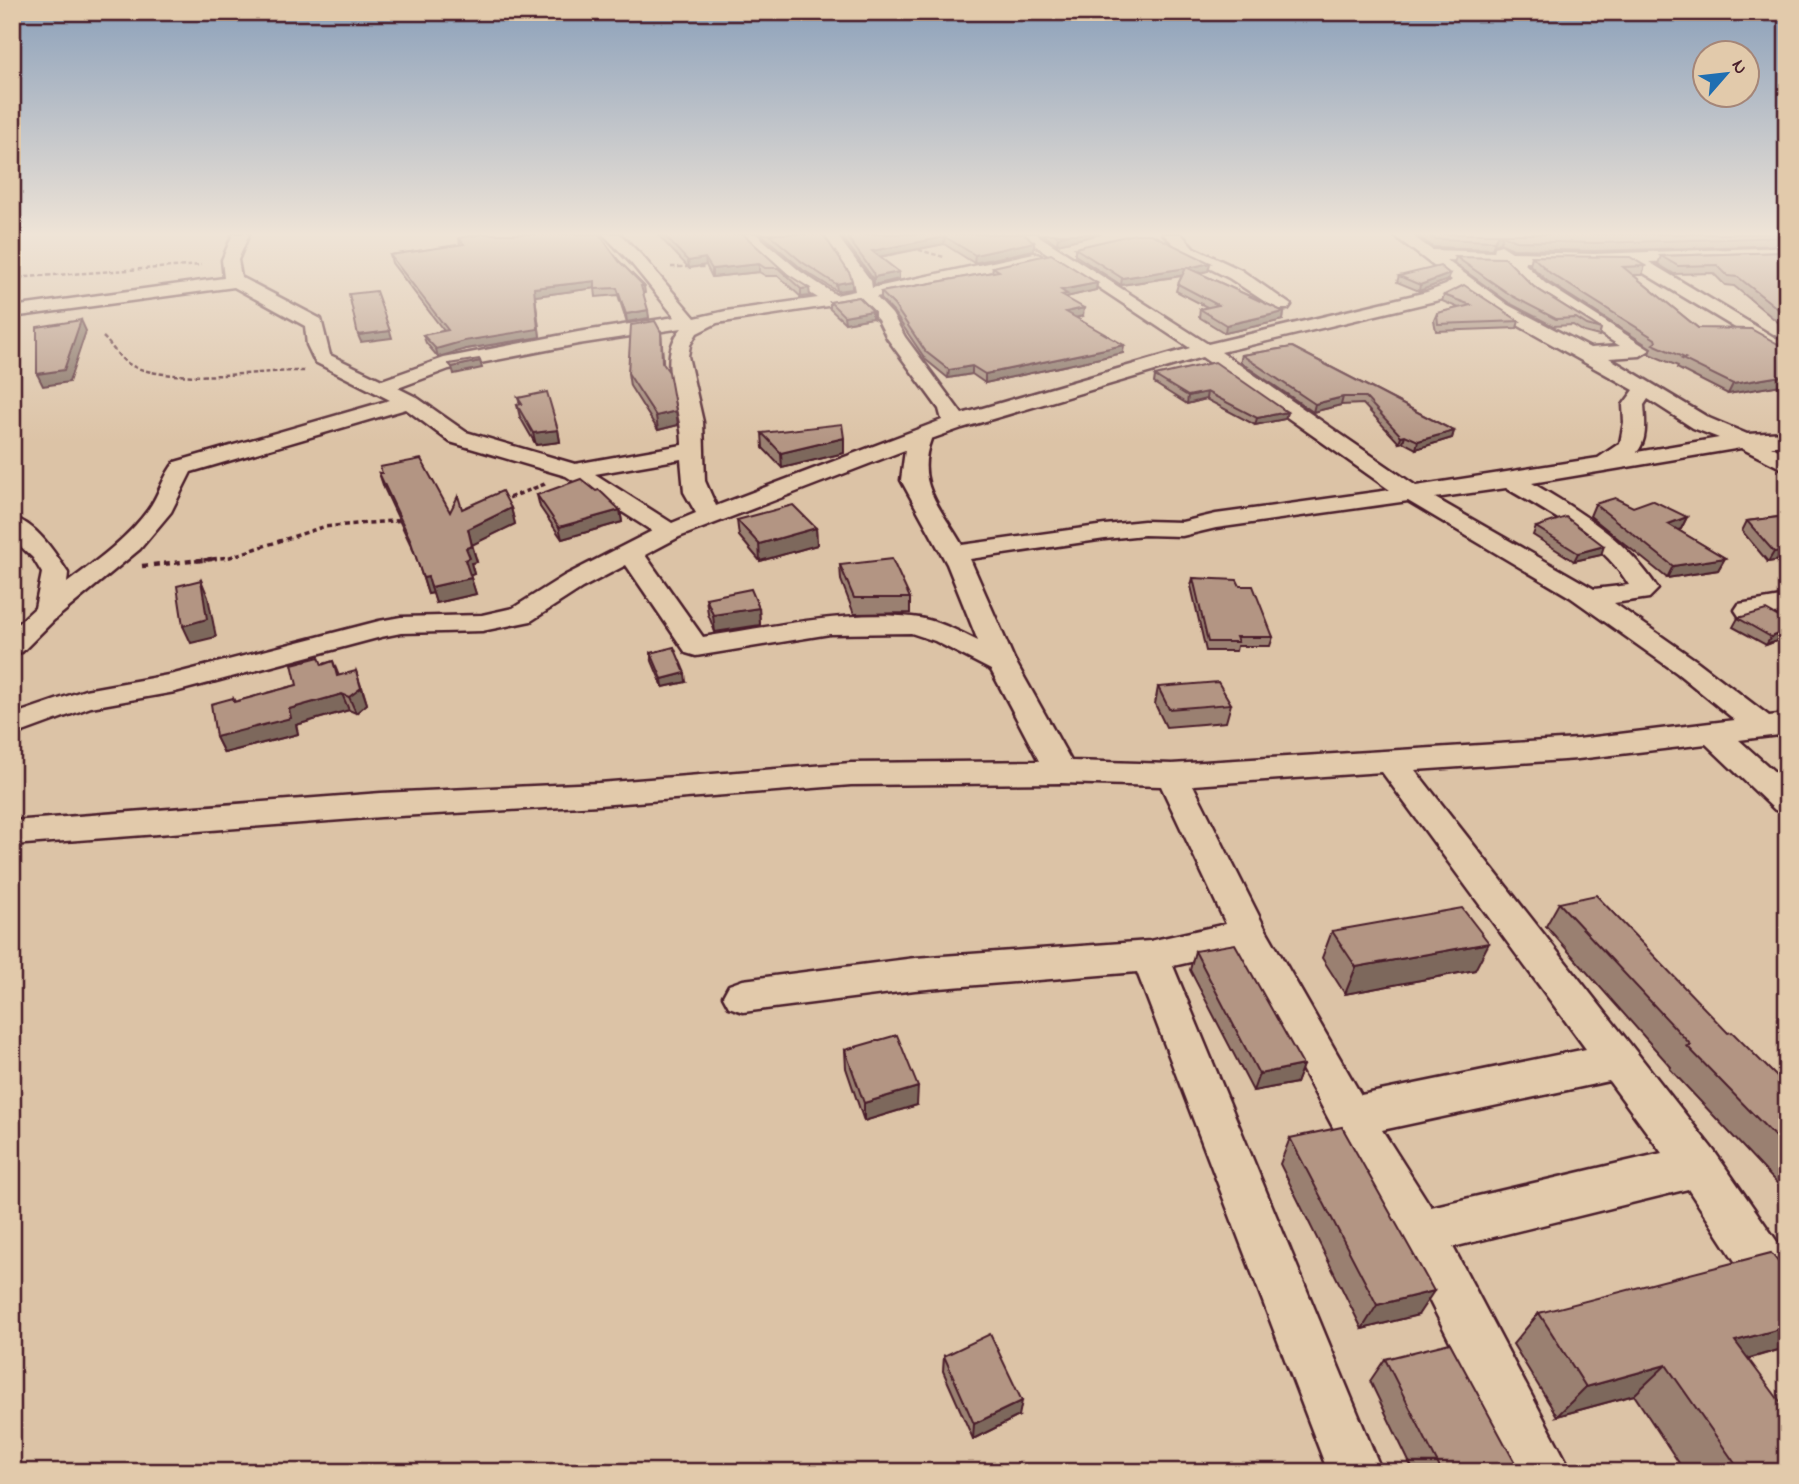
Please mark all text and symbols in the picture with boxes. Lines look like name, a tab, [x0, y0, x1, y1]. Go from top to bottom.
north arrow	[1690, 38, 1760, 108]
text: N	[1724, 55, 1754, 79]

